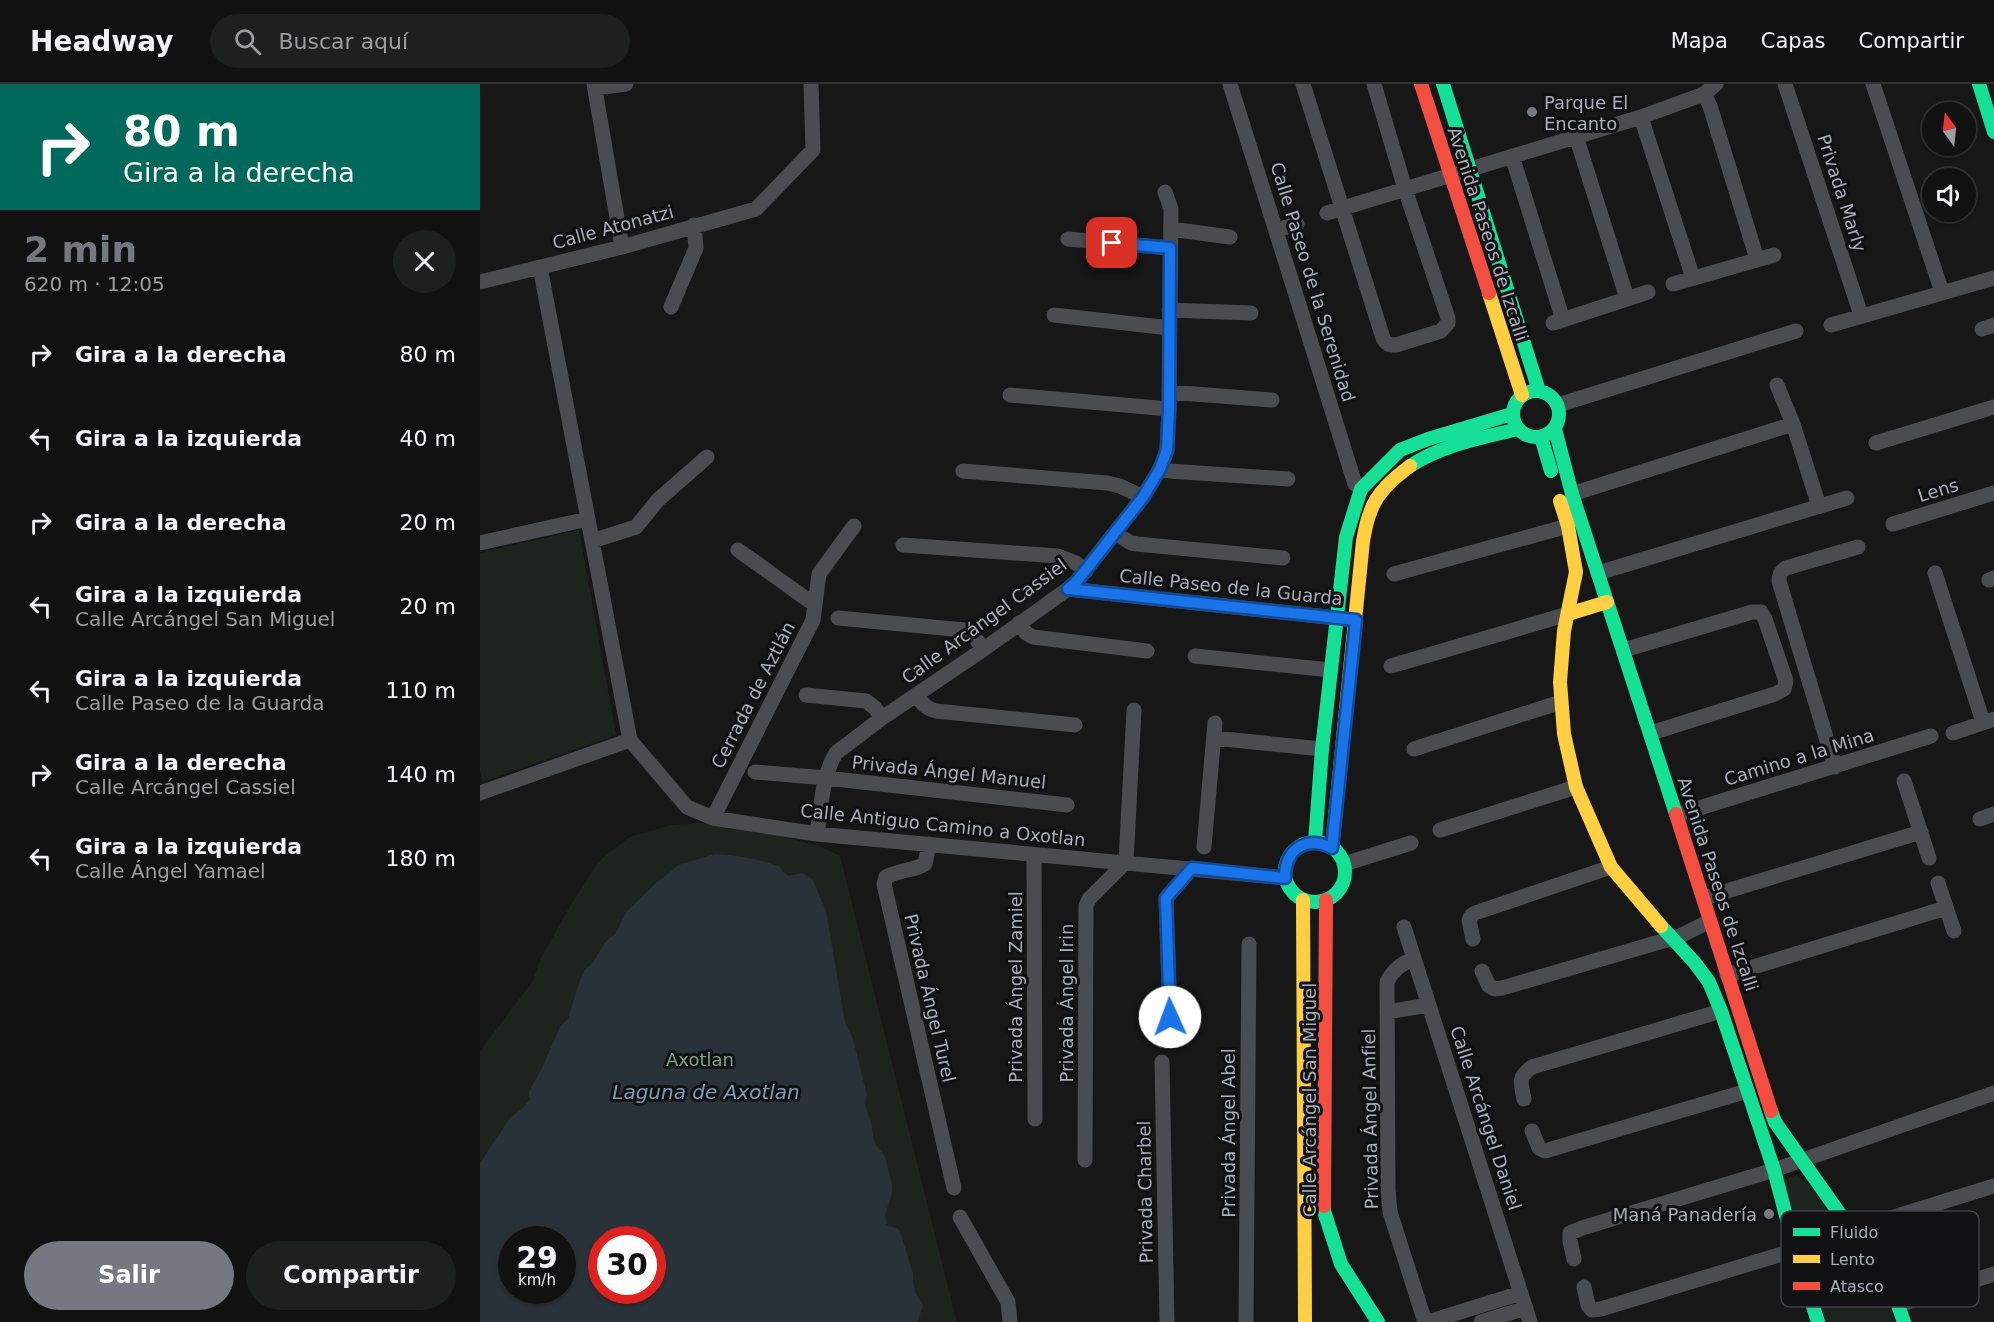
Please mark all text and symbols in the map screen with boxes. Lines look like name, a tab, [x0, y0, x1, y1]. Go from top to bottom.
search box	[210, 14, 630, 68]
text: Headway	[30, 25, 174, 58]
icon: search	[231, 25, 264, 58]
text: Buscar aquí	[279, 29, 408, 54]
text: Mapa	[1671, 29, 1728, 53]
text: Capas	[1761, 29, 1825, 53]
text: Compartir	[1858, 29, 1964, 53]
place label: Parque El Encanto	[1544, 92, 1628, 134]
north arrow	[1922, 102, 1976, 156]
map controls	[1922, 102, 1976, 222]
marker: Parque El Encanto	[1525, 105, 1539, 119]
text: 80 m	[123, 107, 240, 156]
icon: right	[24, 108, 102, 186]
street label: Avenida Paseos de Izcalli	[1443, 124, 1533, 344]
street label: Privada Marly	[1813, 132, 1871, 255]
text: Gira a la derecha	[123, 157, 355, 188]
street label: Calle Paseo de la Serenidad	[1266, 160, 1360, 404]
button: sound	[1922, 168, 1976, 222]
street label: Calle Atonatzi	[550, 201, 676, 253]
pin	[1086, 217, 1137, 268]
icon: arrive	[1095, 226, 1128, 259]
text: 2 min	[24, 229, 137, 270]
button: close	[393, 230, 456, 293]
text: 620 m · 12:05	[24, 272, 165, 296]
icon: right	[24, 338, 57, 371]
text: Gira a la derecha	[75, 342, 287, 367]
text: 80 m	[400, 342, 456, 367]
icon: left	[24, 422, 57, 455]
text: Gira a la izquierda	[75, 426, 302, 451]
text: 40 m	[400, 426, 456, 451]
street label: Lens	[1915, 474, 1961, 506]
icon: right	[24, 506, 57, 539]
text: Gira a la derecha	[75, 510, 287, 535]
text: 20 m	[400, 510, 456, 535]
street label: Calle Arcángel Cassiel	[897, 554, 1071, 688]
street label: Calle Paseo de la Guarda	[1118, 565, 1344, 609]
text: Gira a la izquierda	[75, 582, 302, 607]
icon: left	[24, 590, 57, 623]
text: 20 m	[400, 594, 456, 619]
text: Calle Arcángel San Miguel	[75, 607, 335, 631]
street label: Cerrada de Aztlán	[707, 618, 799, 772]
text: Gira a la izquierda	[75, 666, 302, 691]
icon: left	[24, 674, 57, 707]
text: 110 m	[386, 678, 456, 703]
text: Calle Paseo de la Guarda	[75, 691, 325, 715]
street label: Camino a la Mina	[1721, 724, 1877, 790]
text: Gira a la derecha	[75, 750, 287, 775]
street label: Privada Ángel Manuel	[851, 751, 1047, 793]
icon: right	[24, 758, 57, 791]
text: 140 m	[386, 762, 456, 787]
street label: Avenida Paseos de Izcalli	[1673, 774, 1763, 994]
text: Calle Arcángel Cassiel	[75, 775, 296, 799]
street label: Calle Antiguo Camino a Oxotlan	[799, 800, 1087, 850]
text: Gira a la izquierda	[75, 834, 302, 859]
icon: left	[24, 842, 57, 875]
text: 180 m	[386, 846, 456, 871]
text: Calle Ángel Yamael	[75, 859, 266, 883]
street label: Privada Ángel Zamiel	[1005, 891, 1026, 1083]
street label: Privada Ángel Turel	[900, 912, 960, 1084]
street label: Privada Ángel Irin	[1056, 924, 1077, 1082]
street label: Calle Arcángel San Miguel	[1299, 983, 1320, 1217]
position arrow	[1138, 985, 1202, 1049]
street label: Calle Arcángel Daniel	[1446, 1023, 1526, 1213]
street label: Privada Ángel Anfiel	[1358, 1028, 1382, 1210]
street label: Privada Ángel Abel	[1218, 1048, 1239, 1218]
park label: Axotlan	[666, 1049, 734, 1070]
water label: Laguna de Axotlan	[612, 1080, 800, 1104]
street label: Privada Charbel	[1133, 1120, 1157, 1264]
place label: Maná Panadería	[1613, 1204, 1757, 1225]
marker: Maná Panadería	[1762, 1207, 1776, 1221]
legend	[1781, 1211, 1979, 1307]
text: Fluido	[1830, 1223, 1878, 1242]
speed limit sign: 30	[588, 1226, 666, 1304]
text: 29	[516, 1240, 558, 1275]
button: Salir	[24, 1241, 234, 1310]
button: Compartir	[246, 1241, 456, 1310]
text: Lento	[1830, 1250, 1875, 1269]
text: km/h	[518, 1271, 556, 1289]
text: Atasco	[1830, 1277, 1884, 1296]

